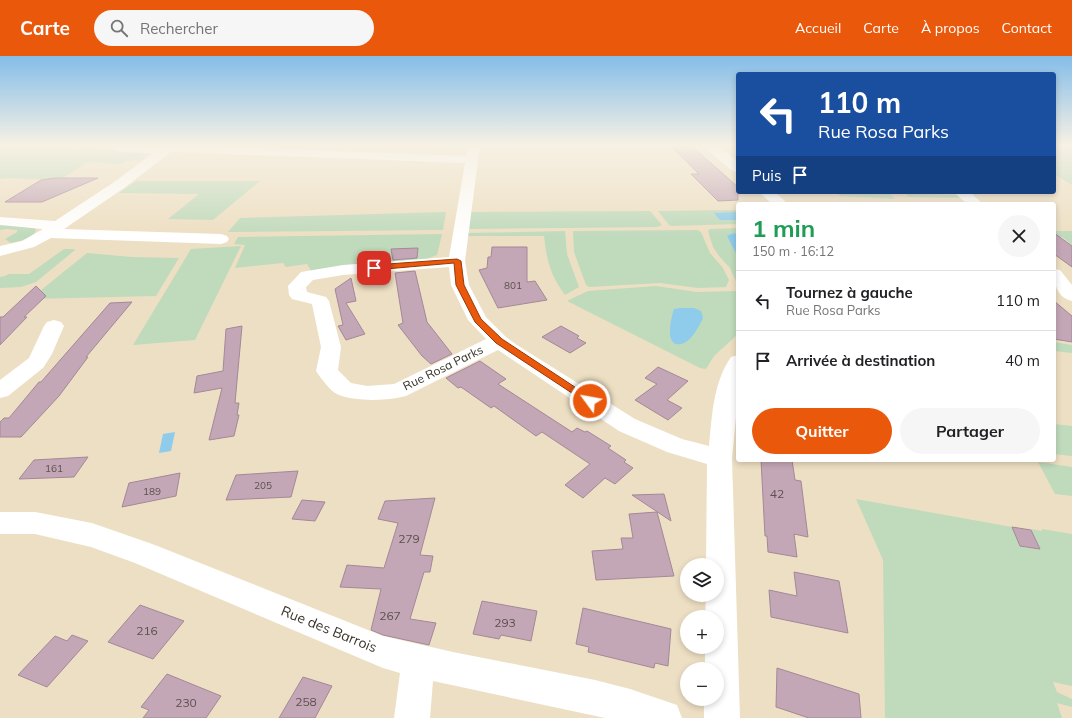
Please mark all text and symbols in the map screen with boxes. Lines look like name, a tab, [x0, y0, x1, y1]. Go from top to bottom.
search box	[94, 10, 374, 46]
text: Carte	[20, 16, 70, 40]
icon: search	[108, 17, 130, 39]
text: Rechercher	[140, 19, 218, 38]
text: Accueil	[795, 19, 841, 37]
text: Carte	[863, 19, 899, 37]
text: À propos	[921, 19, 980, 37]
text: Contact	[1002, 19, 1052, 37]
text: 110 m	[818, 85, 901, 120]
icon: left	[752, 88, 804, 140]
text: Rue Rosa Parks	[818, 120, 949, 143]
icon: arrive	[789, 164, 811, 186]
text: Puis	[752, 166, 781, 185]
text: 1 min	[752, 213, 815, 243]
button: close	[998, 215, 1040, 257]
text: 150 m · 16:12	[752, 243, 834, 259]
pin	[357, 251, 391, 285]
icon: arrive	[363, 257, 385, 279]
house number: 801	[504, 279, 522, 292]
text: Tournez à gauche	[786, 283, 913, 302]
icon: left	[752, 290, 774, 312]
text: 110 m	[996, 291, 1040, 310]
text: Rue Rosa Parks	[786, 302, 881, 318]
street label: Rue Rosa Parks	[400, 342, 485, 393]
icon: arrive	[752, 350, 774, 372]
text: Arrivée à destination	[786, 351, 935, 370]
text: 40 m	[1005, 351, 1040, 370]
position arrow	[569, 380, 611, 422]
button: Quitter	[752, 408, 892, 454]
button: Partager	[900, 408, 1040, 454]
house number: 161	[45, 462, 63, 475]
house number: 205	[254, 479, 272, 492]
house number: 189	[143, 485, 161, 498]
house number: 42	[770, 486, 784, 501]
house number: 279	[398, 531, 420, 546]
map controls	[680, 558, 724, 706]
button: layers	[680, 558, 724, 602]
street label: Rue des Barrois	[278, 602, 380, 656]
house number: 267	[379, 608, 401, 623]
button: +	[680, 610, 724, 654]
house number: 293	[494, 615, 516, 630]
house number: 216	[136, 623, 158, 638]
button: −	[680, 662, 724, 706]
house number: 258	[295, 694, 317, 709]
house number: 230	[175, 695, 197, 710]

